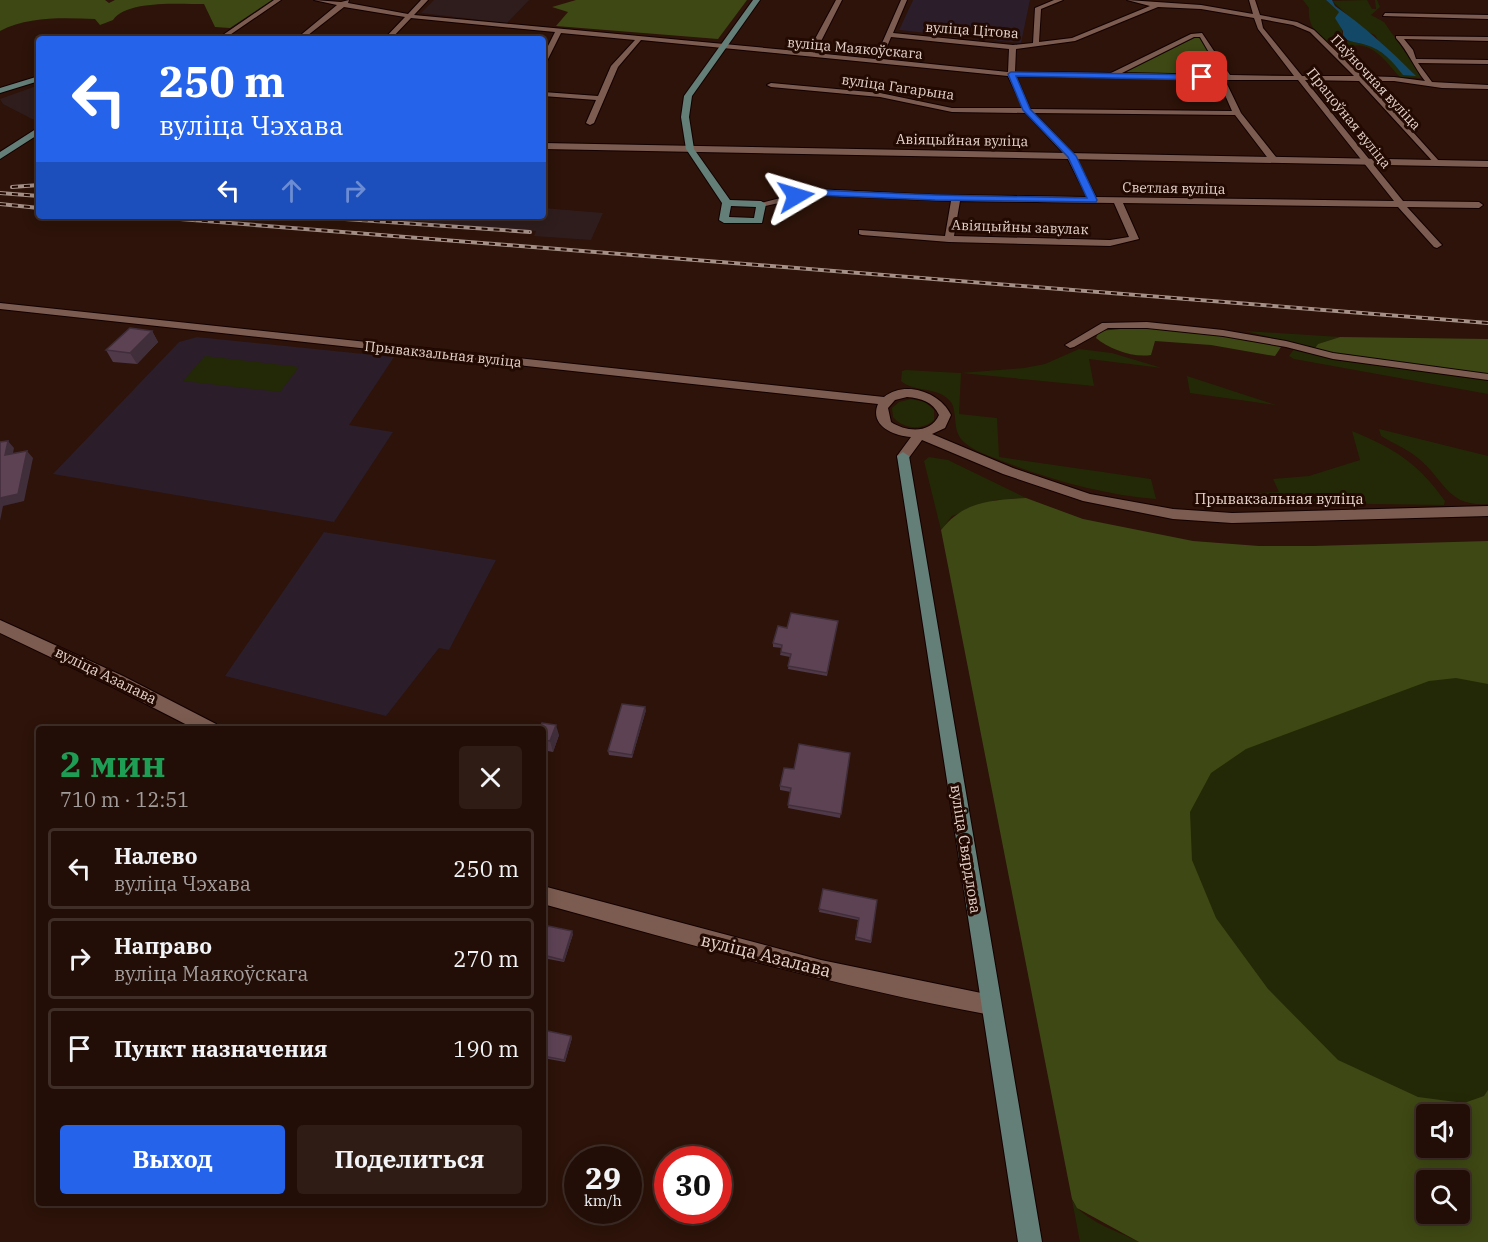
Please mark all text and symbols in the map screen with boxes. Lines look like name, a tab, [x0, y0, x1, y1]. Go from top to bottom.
street label: вуліца Цітова	[925, 18, 1020, 42]
street label: Паўночная вуліца	[1327, 30, 1425, 134]
street label: вуліца Маякоўскага	[786, 33, 924, 63]
pin	[1176, 51, 1227, 102]
text: 250 m	[159, 54, 285, 109]
icon: left	[60, 60, 138, 138]
icon: arrive	[1185, 60, 1218, 93]
street label: Працоўная вуліца	[1303, 64, 1395, 172]
street label: вуліца Гагарына	[840, 70, 956, 104]
text: вуліца Чэхава	[159, 107, 344, 142]
street label: Авіяцыйная вуліца	[896, 130, 1029, 150]
position arrow	[764, 164, 828, 228]
icon: left	[212, 174, 245, 207]
icon: ahead	[275, 174, 308, 207]
icon: right	[338, 174, 371, 207]
street label: Светлая вуліца	[1122, 178, 1226, 198]
street label: Авіяцыйны завулак	[951, 216, 1089, 238]
street label: Прывакзальная вуліца	[364, 337, 523, 371]
street label: Прывакзальная вуліца	[1194, 489, 1364, 508]
street label: вуліца Азалава	[52, 642, 160, 708]
text: 2 мин	[60, 740, 166, 787]
button: close	[459, 746, 522, 809]
street label: вуліца Свярдлова	[946, 783, 986, 915]
text: 710 m · 12:51	[60, 786, 189, 813]
text: Налево	[114, 841, 198, 870]
icon: left	[63, 852, 96, 885]
text: 250 m	[453, 854, 519, 883]
text: вуліца Чэхава	[114, 870, 251, 897]
street label: вуліца Азалава	[699, 928, 834, 982]
text: Направо	[114, 931, 212, 960]
icon: right	[63, 942, 96, 975]
text: 270 m	[453, 944, 519, 973]
text: вуліца Маякоўскага	[114, 960, 308, 987]
icon: arrive	[63, 1032, 96, 1065]
text: Пункт назначения	[114, 1034, 328, 1063]
text: 190 m	[453, 1034, 519, 1063]
map controls	[1416, 1104, 1470, 1224]
button: sound	[1416, 1104, 1470, 1158]
button: Выход	[60, 1125, 285, 1194]
button: Поделиться	[297, 1125, 522, 1194]
speed limit sign: 30	[654, 1146, 732, 1224]
text: 29	[585, 1158, 621, 1197]
button: search	[1416, 1170, 1470, 1224]
text: km/h	[584, 1191, 622, 1210]

